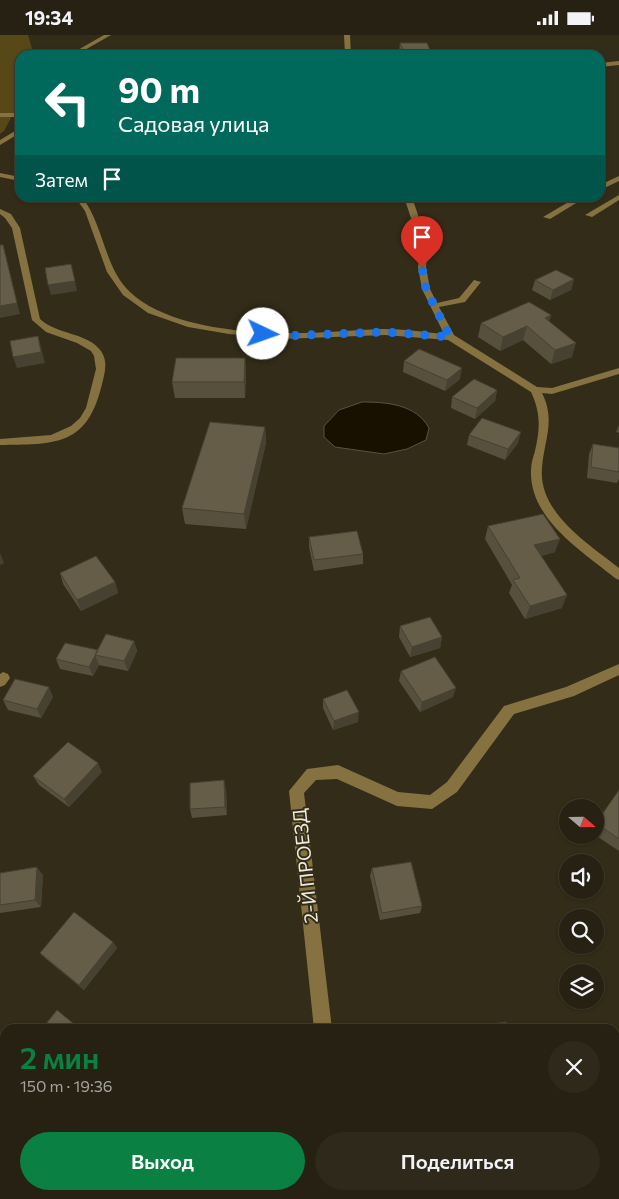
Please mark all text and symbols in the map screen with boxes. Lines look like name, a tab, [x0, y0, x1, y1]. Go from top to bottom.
text: 19:34	[25, 6, 73, 29]
text: 90 m	[118, 67, 200, 110]
icon: left	[35, 70, 100, 135]
text: Садовая улица	[118, 110, 270, 137]
icon: arrive	[98, 165, 126, 193]
text: Затем	[35, 168, 88, 191]
pin	[401, 216, 443, 267]
icon: arrive	[408, 223, 436, 251]
position arrow	[236, 307, 288, 359]
north arrow	[559, 799, 604, 844]
map controls	[559, 799, 604, 1009]
street label: 2-Й ПРОЕЗД	[287, 807, 322, 925]
button: sound	[559, 854, 604, 899]
button: search	[559, 909, 604, 954]
button: layers	[559, 964, 604, 1009]
text: 2 мин	[20, 1038, 99, 1075]
button: close	[548, 1041, 600, 1093]
text: 150 m · 19:36	[20, 1076, 113, 1095]
button: Выход	[20, 1132, 305, 1190]
button: Поделиться	[315, 1132, 600, 1190]

